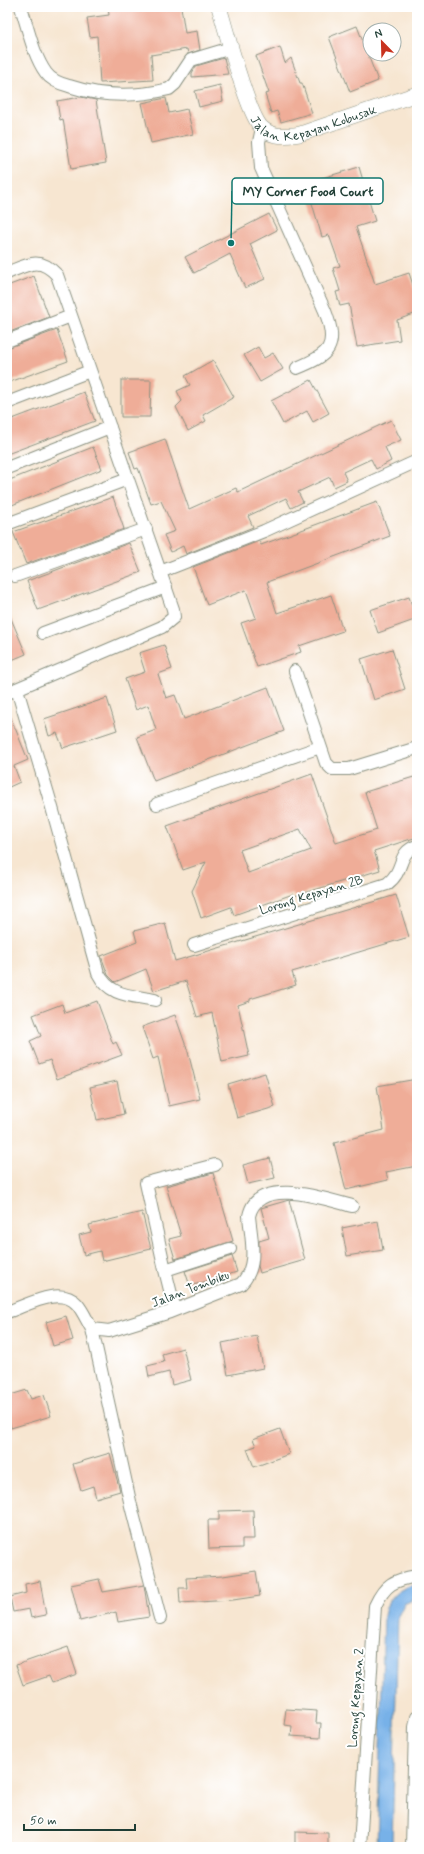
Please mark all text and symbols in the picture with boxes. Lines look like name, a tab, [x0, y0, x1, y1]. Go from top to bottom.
north arrow	[362, 22, 402, 62]
text: N	[372, 26, 385, 42]
street label: Jalan Kepayan Kobusak	[249, 98, 385, 118]
text: Jalan Kepayan Kobusak	[246, 101, 380, 146]
callout: MY Corner Food Court	[232, 178, 383, 204]
text: MY Corner Food Court	[242, 183, 374, 201]
street label: Lorong Kepayan 2B	[257, 872, 366, 921]
street label: Jalan Tombiku	[149, 1267, 232, 1312]
street label: Lorong Kepayan 2	[345, 1647, 370, 1748]
scale bar	[24, 1806, 135, 1832]
text: 50 m	[30, 1813, 57, 1829]

